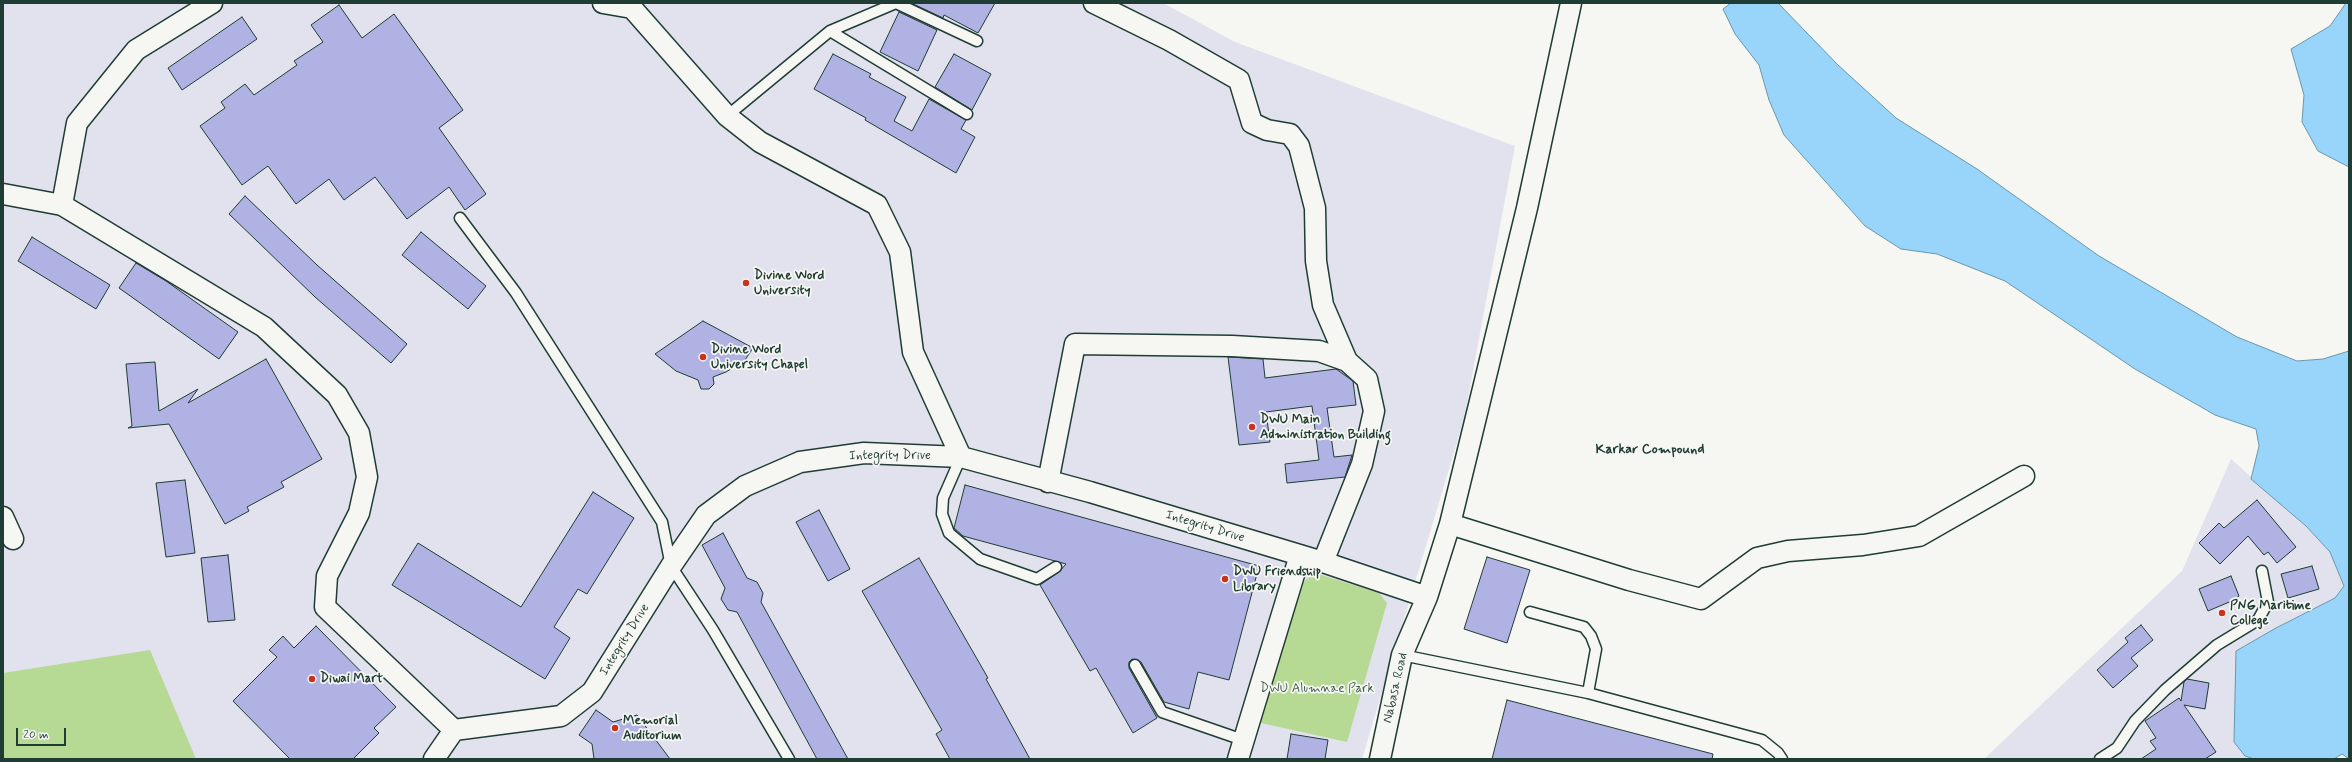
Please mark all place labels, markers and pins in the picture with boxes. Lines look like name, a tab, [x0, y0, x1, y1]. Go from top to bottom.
place label: Divine Word University	[754, 268, 824, 299]
marker: Divine Word University	[741, 278, 751, 288]
place label: Divine Word University Chapel	[711, 342, 808, 373]
marker: Divine Word University Chapel	[698, 352, 708, 362]
place label: DWU Main Administration Building	[1260, 412, 1391, 443]
marker: DWU Main Administration Building	[1247, 422, 1257, 432]
place label: DWU Friendship Library	[1233, 564, 1321, 595]
marker: DWU Friendship Library	[1220, 574, 1230, 584]
place label: PNG Maritime College	[2230, 598, 2311, 629]
marker: PNG Maritime College	[2217, 608, 2227, 618]
place label: Diwai Mart	[320, 671, 383, 687]
marker: Diwai Mart	[307, 674, 317, 684]
place label: Memorial Auditorium	[623, 713, 682, 744]
marker: Memorial Auditorium	[610, 723, 620, 733]

